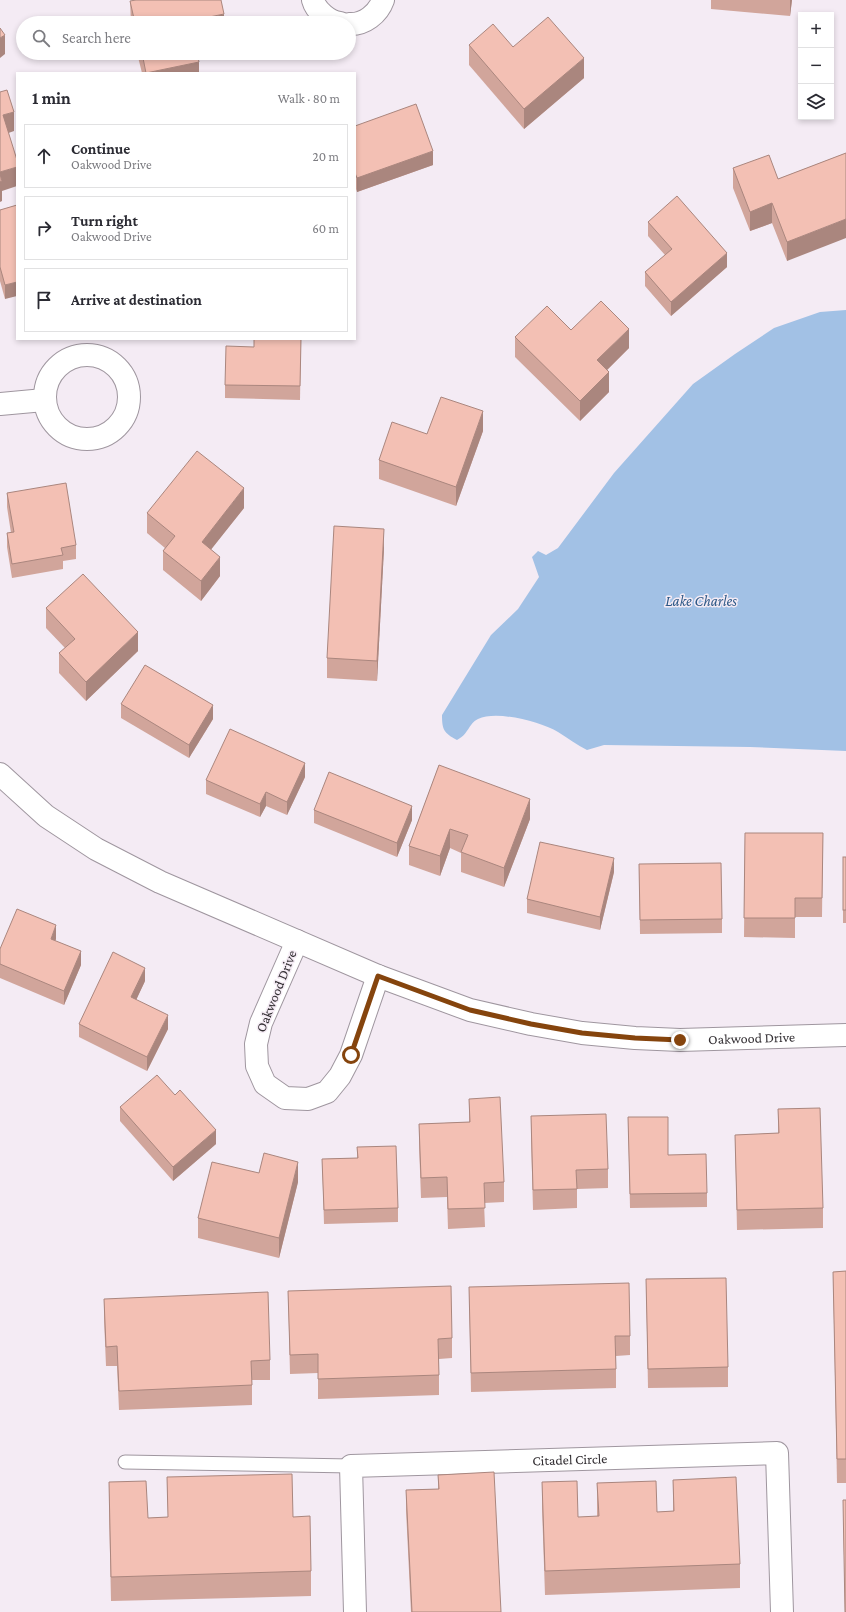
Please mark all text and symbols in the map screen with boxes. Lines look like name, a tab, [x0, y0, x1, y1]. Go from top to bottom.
map controls	[798, 12, 834, 120]
button: +	[798, 12, 834, 48]
search box	[16, 16, 356, 60]
icon: search	[30, 27, 52, 49]
text: Search here	[62, 30, 131, 46]
button: −	[798, 48, 834, 84]
button: layers	[798, 84, 834, 120]
text: 1 min	[32, 89, 71, 108]
text: Walk · 80 m	[278, 91, 340, 106]
text: Continue	[71, 141, 130, 157]
icon: ahead	[33, 145, 55, 167]
text: 20 m	[313, 149, 339, 164]
text: Oakwood Drive	[71, 157, 152, 172]
text: Turn right	[71, 213, 138, 229]
icon: right	[33, 217, 55, 239]
text: 60 m	[312, 221, 339, 236]
text: Oakwood Drive	[71, 229, 152, 244]
icon: arrive	[33, 289, 55, 311]
text: Arrive at destination	[71, 292, 202, 308]
water label: Lake Charles	[665, 593, 737, 609]
street label: Oakwood Drive	[252, 948, 300, 1034]
street label: Oakwood Drive	[708, 1029, 795, 1047]
route end	[671, 1031, 689, 1049]
route start	[342, 1046, 360, 1064]
street label: Citadel Circle	[532, 1450, 608, 1468]

